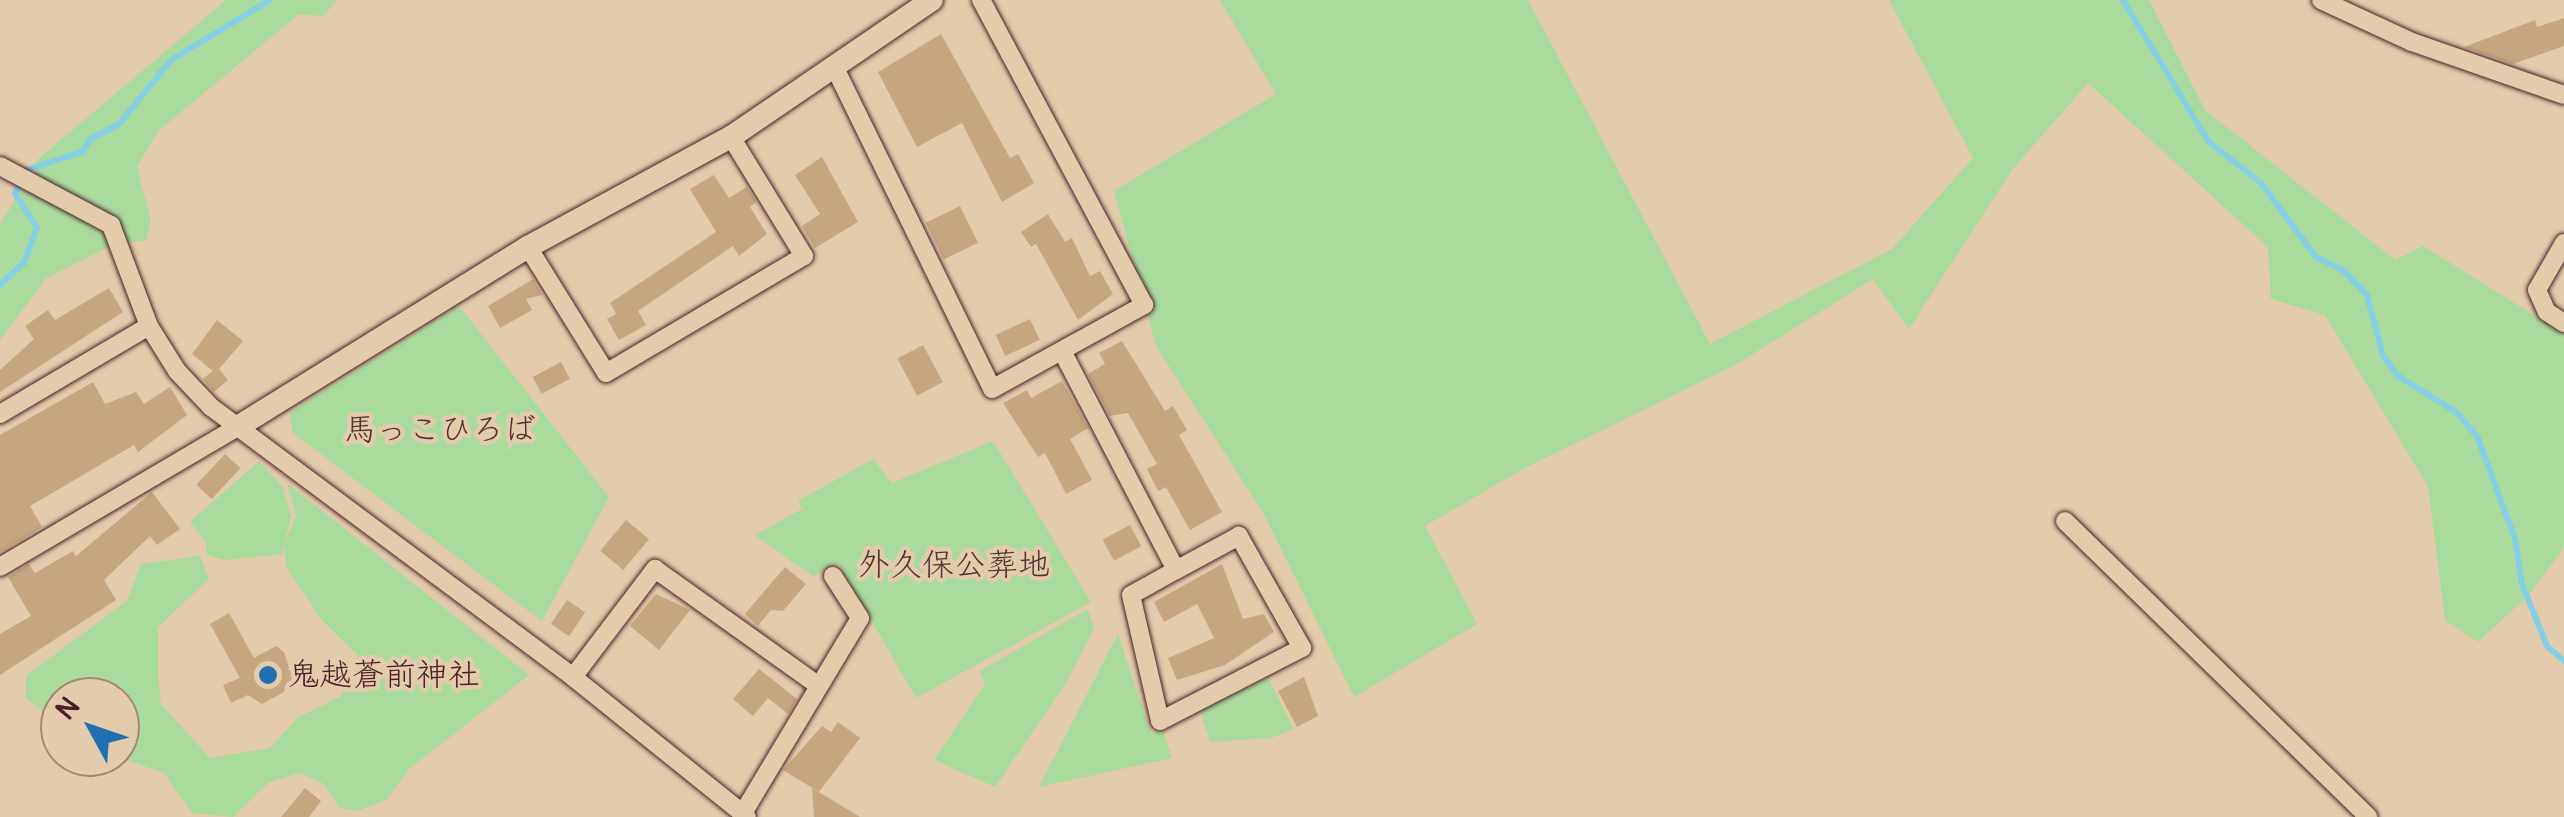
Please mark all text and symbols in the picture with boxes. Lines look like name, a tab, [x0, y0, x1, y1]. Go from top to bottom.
park label: 馬っこひろば	[344, 411, 536, 449]
park label: 外久保公葬地	[858, 546, 1050, 584]
place label: 鬼越蒼前神社	[288, 656, 480, 694]
marker: 鬼越蒼前神社	[257, 664, 279, 686]
north arrow	[40, 677, 140, 777]
text: N	[49, 690, 88, 727]

